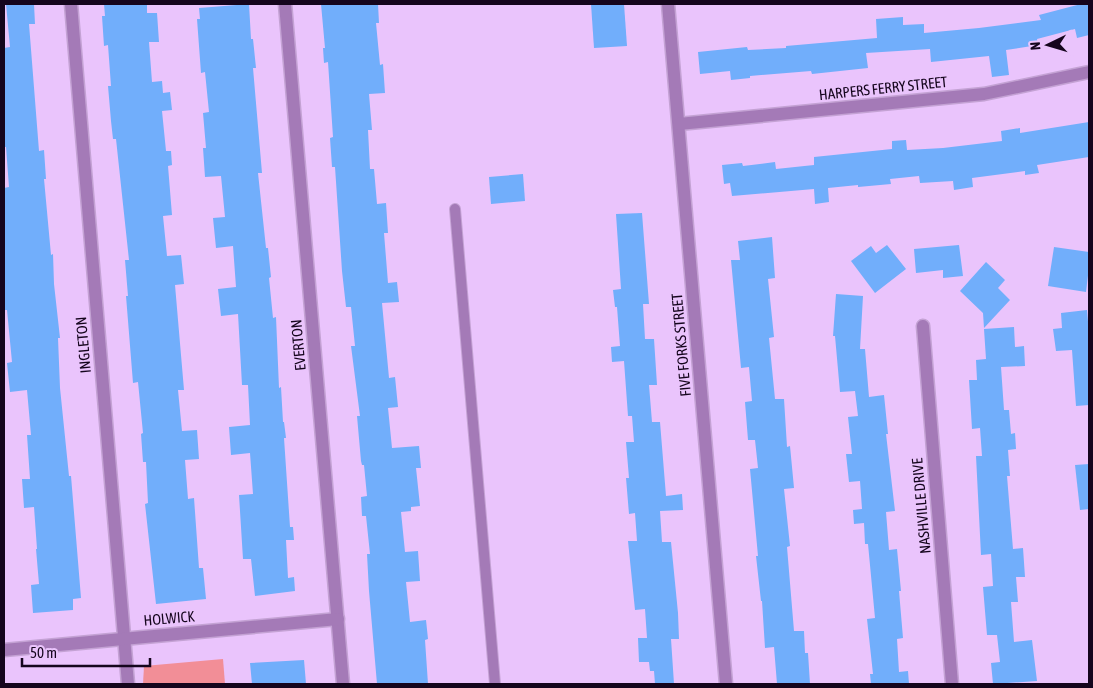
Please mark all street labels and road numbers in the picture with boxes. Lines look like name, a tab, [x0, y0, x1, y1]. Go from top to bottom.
street label: HARPERS FERRY STREET	[818, 73, 948, 103]
street label: FIVE FORKS STREET	[668, 292, 694, 397]
street label: INGLETON	[72, 316, 94, 374]
street label: EVERTON	[287, 319, 309, 371]
street label: NASHVILLE DRIVE	[908, 457, 934, 555]
street label: HOLWICK	[143, 607, 196, 629]

